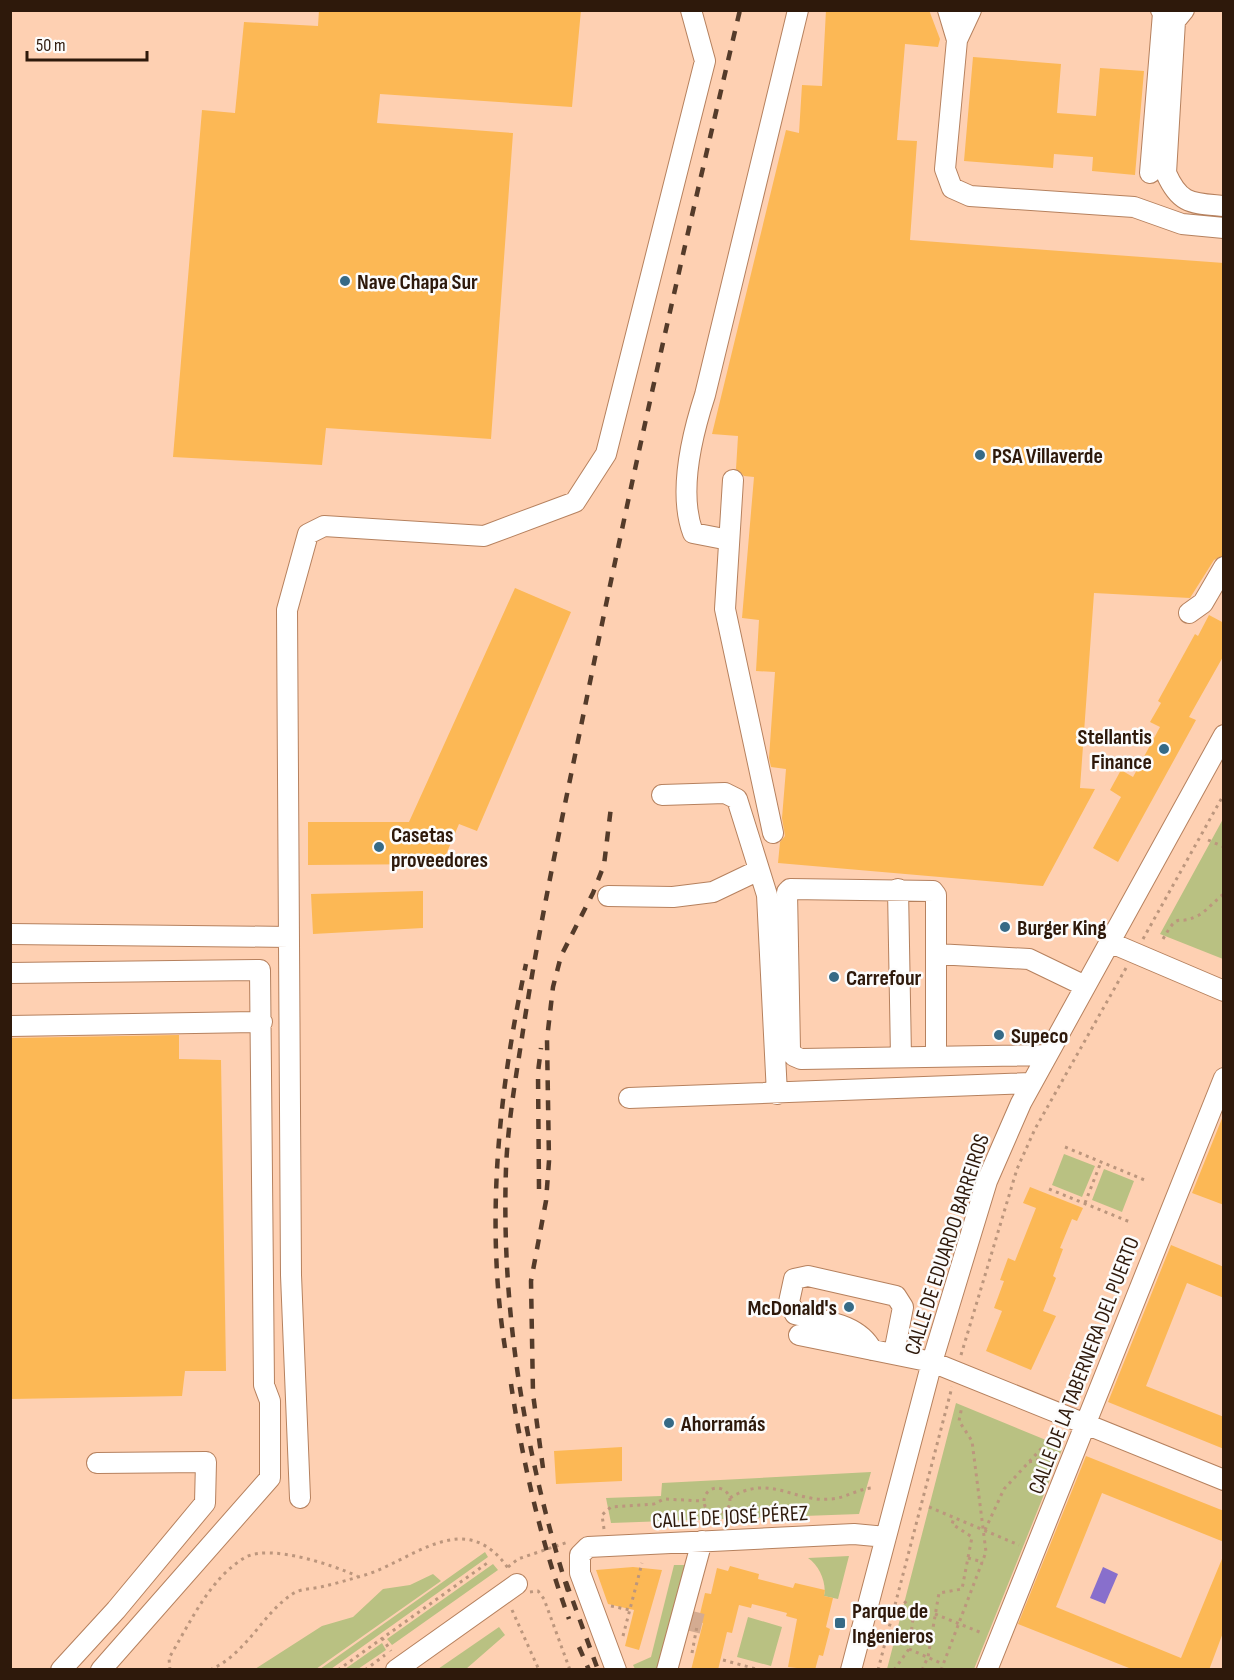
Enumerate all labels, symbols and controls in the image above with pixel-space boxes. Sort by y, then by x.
scale bar [27,24,147,62]
text: 50 m [36,35,66,56]
place label: Nave Chapa Sur [357,269,478,296]
marker: Nave Chapa Sur [338,274,352,288]
place label: PSA Villaverde [992,443,1103,470]
marker: PSA Villaverde [973,448,987,462]
place label: Stellantis Finance [1078,724,1152,776]
marker: Stellantis Finance [1157,742,1171,756]
place label: Casetas proveedores [391,822,488,874]
marker: Casetas proveedores [372,840,386,854]
place label: Burger King [1017,915,1107,942]
marker: Burger King [998,920,1012,934]
place label: Carrefour [846,965,922,992]
marker: Carrefour [827,970,841,984]
place label: Supeco [1011,1023,1068,1050]
marker: Supeco [992,1028,1006,1042]
street label: CALLE DE EDUARDO BARREIROS [899,1131,996,1358]
street label: CALLE DE LA TABERNERA DEL PUERTO [1023,1233,1146,1498]
place label: McDonald's [748,1295,837,1322]
marker: McDonald's [842,1300,856,1314]
place label: Ahorramás [680,1411,765,1438]
marker: Ahorramás [662,1416,676,1430]
street label: CALLE DE JOSÉ PÉREZ [651,1500,809,1535]
place label: Parque de Ingenieros [852,1598,933,1650]
marker: Parque de Ingenieros [833,1616,847,1630]

